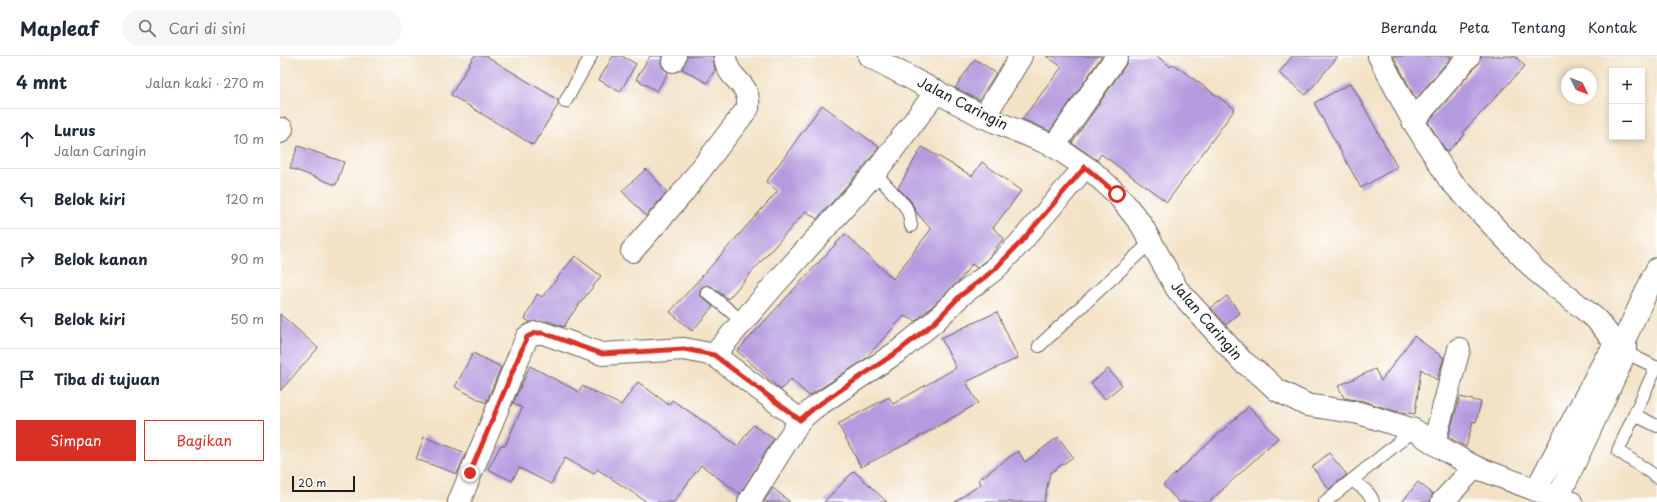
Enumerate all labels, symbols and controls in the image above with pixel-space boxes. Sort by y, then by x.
search box [122,10,402,46]
text: Mapleaf [20,14,98,42]
text: Cari di sini [168,16,246,39]
icon: search [136,17,158,39]
text: Beranda [1380,17,1437,38]
text: Peta [1459,17,1489,38]
text: Tentang [1511,17,1566,38]
text: Kontak [1588,17,1637,38]
north arrow [1561,68,1597,104]
map controls [1609,68,1645,140]
button: + [1609,68,1645,104]
text: 4 mnt [16,69,67,95]
street label: Jalan Caringin [914,71,1012,135]
text: Jalan kaki · 270 m [145,73,264,92]
button: − [1609,104,1645,140]
text: Lurus [54,118,95,141]
icon: ahead [16,128,38,150]
text: 10 m [234,129,264,148]
text: Jalan Caringin [54,141,146,160]
route start [1108,185,1126,203]
text: Belok kiri [54,187,125,210]
icon: left [16,188,38,210]
text: 120 m [225,189,264,208]
text: Belok kanan [54,247,148,270]
icon: right [16,248,38,270]
text: 90 m [231,249,264,268]
street label: Jalan Caringin [1166,276,1248,364]
text: Belok kiri [54,307,125,330]
icon: left [16,308,38,330]
text: 50 m [230,309,264,328]
text: Tiba di tujuan [54,367,160,390]
icon: arrive [16,368,38,390]
button: Simpan [16,420,136,461]
button: Bagikan [144,420,264,461]
route end [461,464,479,482]
scale bar [292,474,355,493]
text: 20 m [298,474,326,491]

